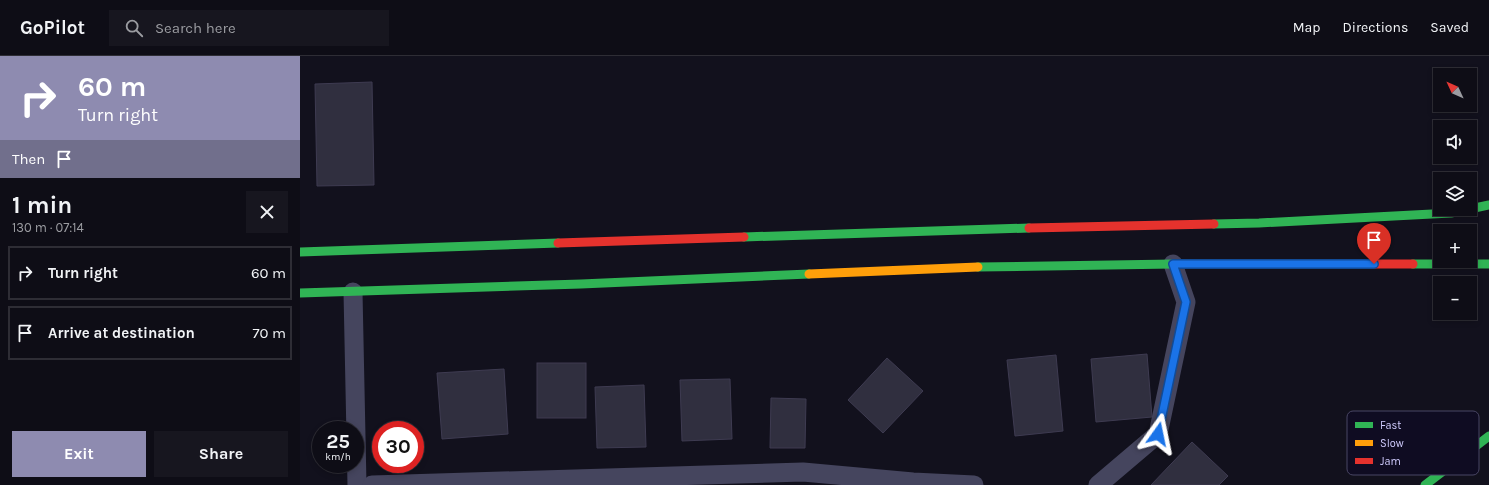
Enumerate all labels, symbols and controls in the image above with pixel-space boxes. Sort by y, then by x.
search box [109,10,389,46]
text: GoPilot [20,17,85,39]
icon: search [123,17,145,39]
text: Search here [155,19,236,37]
text: Map [1293,19,1321,36]
text: Directions [1343,19,1408,36]
text: Saved [1430,19,1469,36]
north arrow [1433,68,1477,112]
map controls [1433,68,1477,320]
text: 60 m [78,70,146,103]
icon: right [12,72,64,124]
text: Turn right [78,104,158,126]
button: sound [1433,120,1477,164]
icon: arrive [53,148,75,170]
text: Then [12,150,45,168]
button: layers [1433,172,1477,216]
text: 1 min [12,191,72,219]
button: close [246,191,288,233]
text: 130 m · 07:14 [12,220,84,235]
pin [1357,223,1391,264]
button: + [1433,224,1477,268]
icon: arrive [1363,229,1385,251]
icon: right [14,262,36,284]
text: Turn right [48,264,118,282]
text: 60 m [251,264,286,282]
button: − [1433,276,1477,320]
icon: arrive [14,322,36,344]
text: Arrive at destination [48,324,195,342]
text: 70 m [252,324,286,342]
legend [1347,411,1479,475]
position arrow [1137,413,1179,455]
text: Fast [1380,419,1401,432]
speed limit sign: 30 [372,421,424,473]
text: 25 [326,430,350,453]
button: Exit [12,431,146,477]
button: Share [154,431,288,477]
text: Slow [1380,437,1404,450]
text: km/h [325,451,351,463]
text: Jam [1380,455,1401,468]

